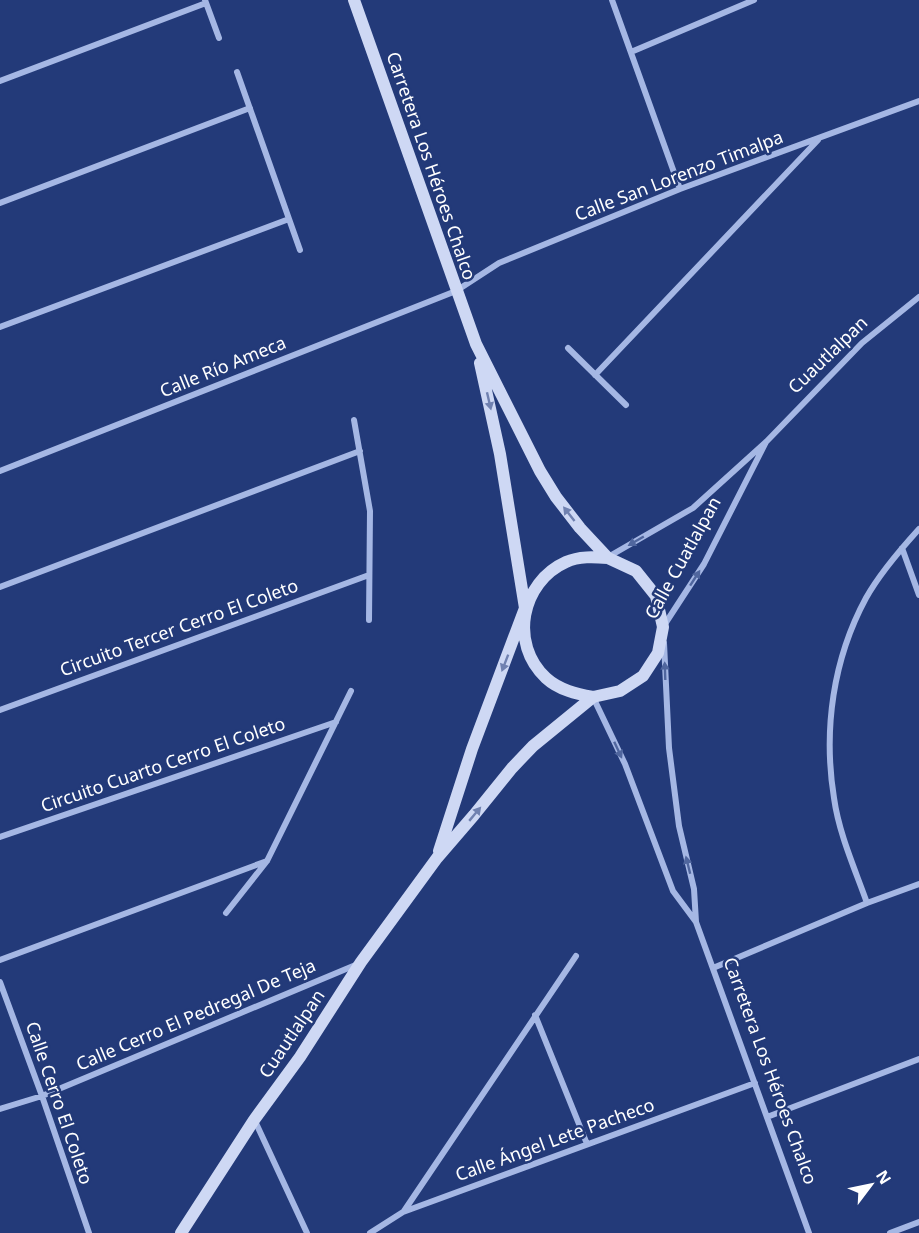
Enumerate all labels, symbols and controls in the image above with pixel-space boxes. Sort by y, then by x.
street label: Carretera Los Héroes Chalco [382,48,482,283]
street label: Calle San Lorenzo Timalpa [571,124,786,226]
street label: Cuautlalpan [782,310,872,398]
street label: Calle Río Ameca [156,330,289,402]
one-way arrow [484,391,494,410]
street label: Calle Cuatlalpan [639,492,726,623]
one-way arrow [563,506,576,522]
one-way arrow [627,536,644,546]
one-way arrow [690,569,701,586]
street label: Circuito Tercer Cerro El Coleto [56,573,301,681]
one-way arrow [499,654,509,672]
one-way arrow [660,662,670,681]
street label: Circuito Cuarto Cerro El Coleto [37,711,288,817]
one-way arrow [613,741,623,759]
one-way arrow [468,807,481,822]
one-way arrow [683,855,692,874]
street label: Calle Cerro El Pedregal De Teja [72,953,319,1076]
street label: Carretera Los Héroes Chalco [719,954,823,1188]
street label: Cuautlalpan [253,984,330,1082]
street label: Calle Cerro El Coleto [21,1018,99,1187]
street label: Calle Ángel Lete Pacheco [452,1092,657,1186]
north arrow [841,1155,901,1215]
text: N [871,1166,896,1188]

